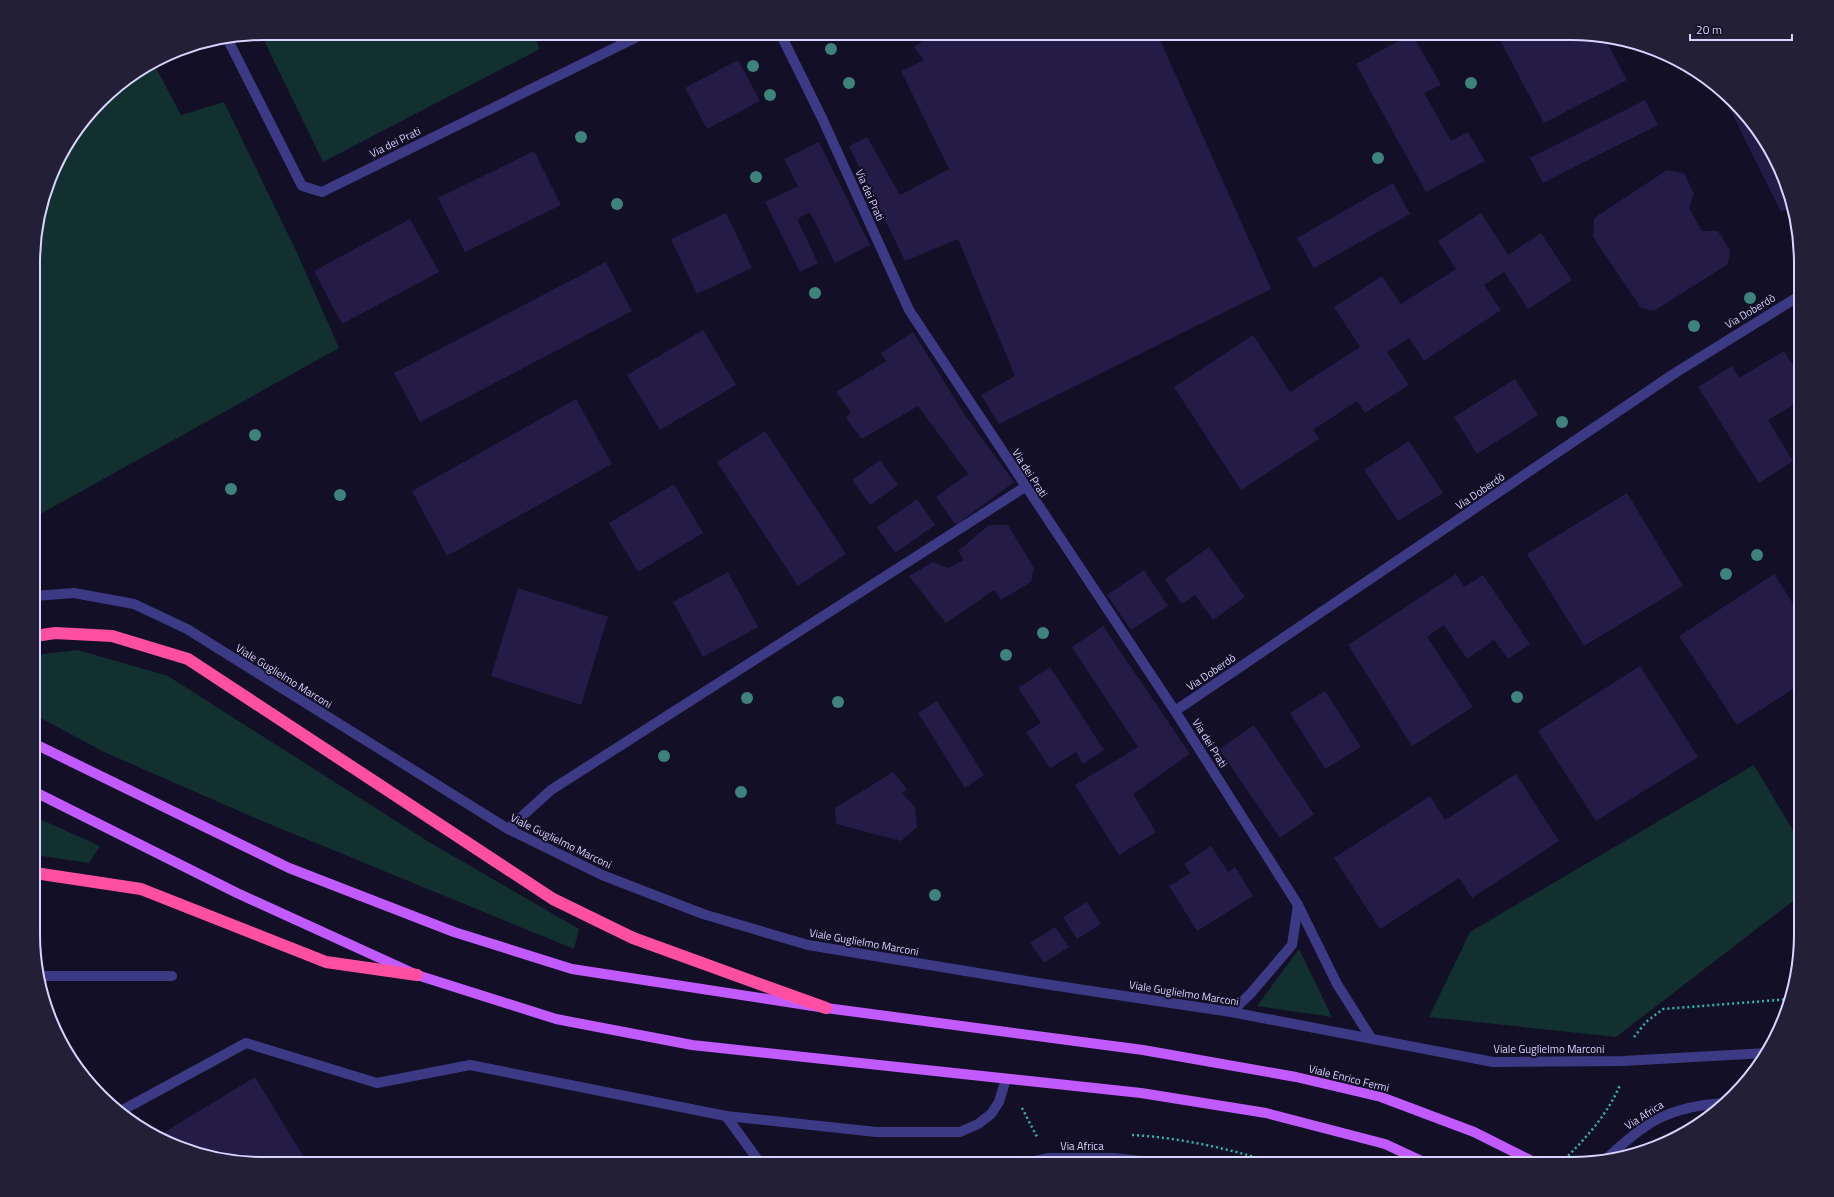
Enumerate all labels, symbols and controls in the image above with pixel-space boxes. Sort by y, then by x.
scale bar [1690,16,1792,42]
text: 20 m [1696,20,1722,39]
street label: Via dei Prati [367,123,423,161]
street label: Via dei Prati [851,167,889,223]
street label: Via Doberdò [1722,290,1778,332]
street label: Via dei Prati [1008,446,1052,500]
street label: Via Doberdò [1452,469,1508,513]
street label: Viale Guglielmo Marconi [233,640,335,712]
street label: Via Doberdò [1183,650,1239,694]
street label: Via dei Prati [1189,715,1231,771]
street label: Viale Guglielmo Marconi [508,810,614,872]
street label: Viale Guglielmo Marconi [808,924,920,960]
street label: Viale Guglielmo Marconi [1128,976,1240,1010]
street label: Viale Guglielmo Marconi [1494,1041,1604,1057]
street label: Viale Enrico Fermi [1307,1060,1391,1096]
street label: Via Africa [1621,1096,1667,1133]
street label: Via Africa [1060,1138,1104,1154]

